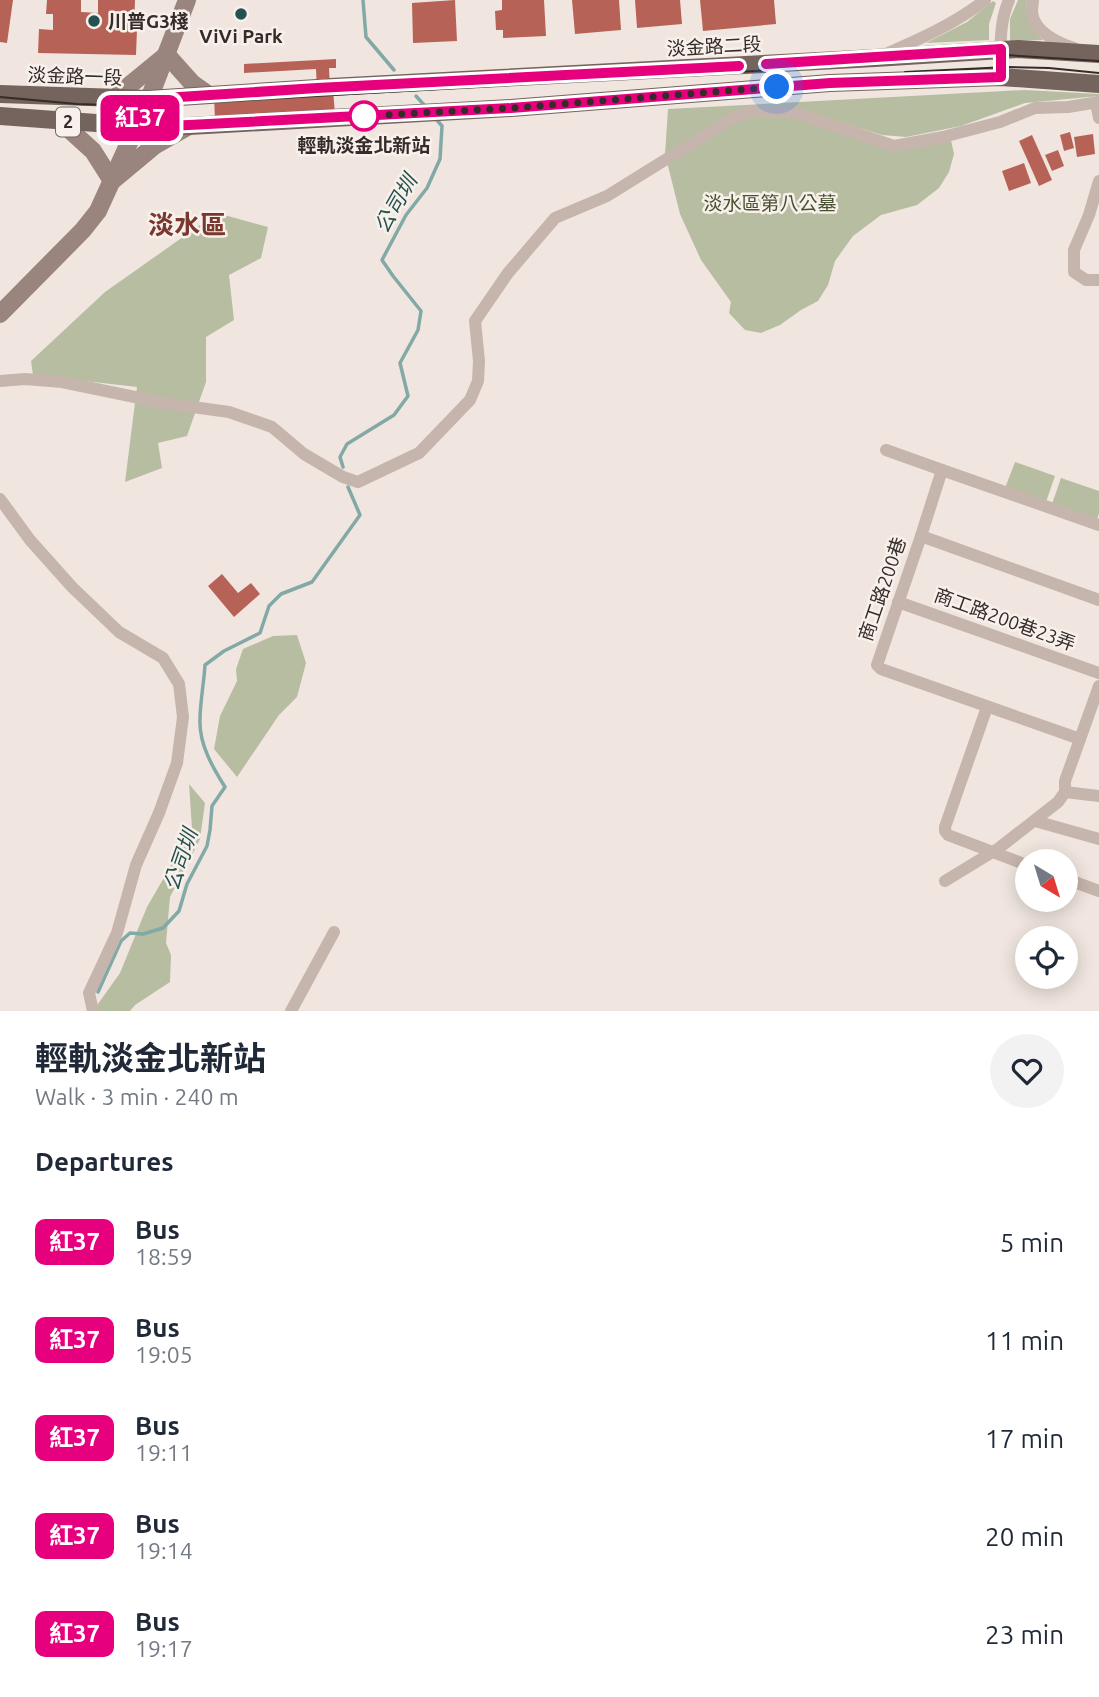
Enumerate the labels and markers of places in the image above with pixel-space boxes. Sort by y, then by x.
marker: ViVi Park [233,6,249,22]
place label: 川普G3棧 [108,10,189,32]
marker: 川普G3棧 [86,13,102,29]
place label: ViVi Park [199,25,283,47]
marker: 輕軌淡金北新站 [349,101,379,131]
place label: 輕軌淡金北新站 [297,134,431,156]

